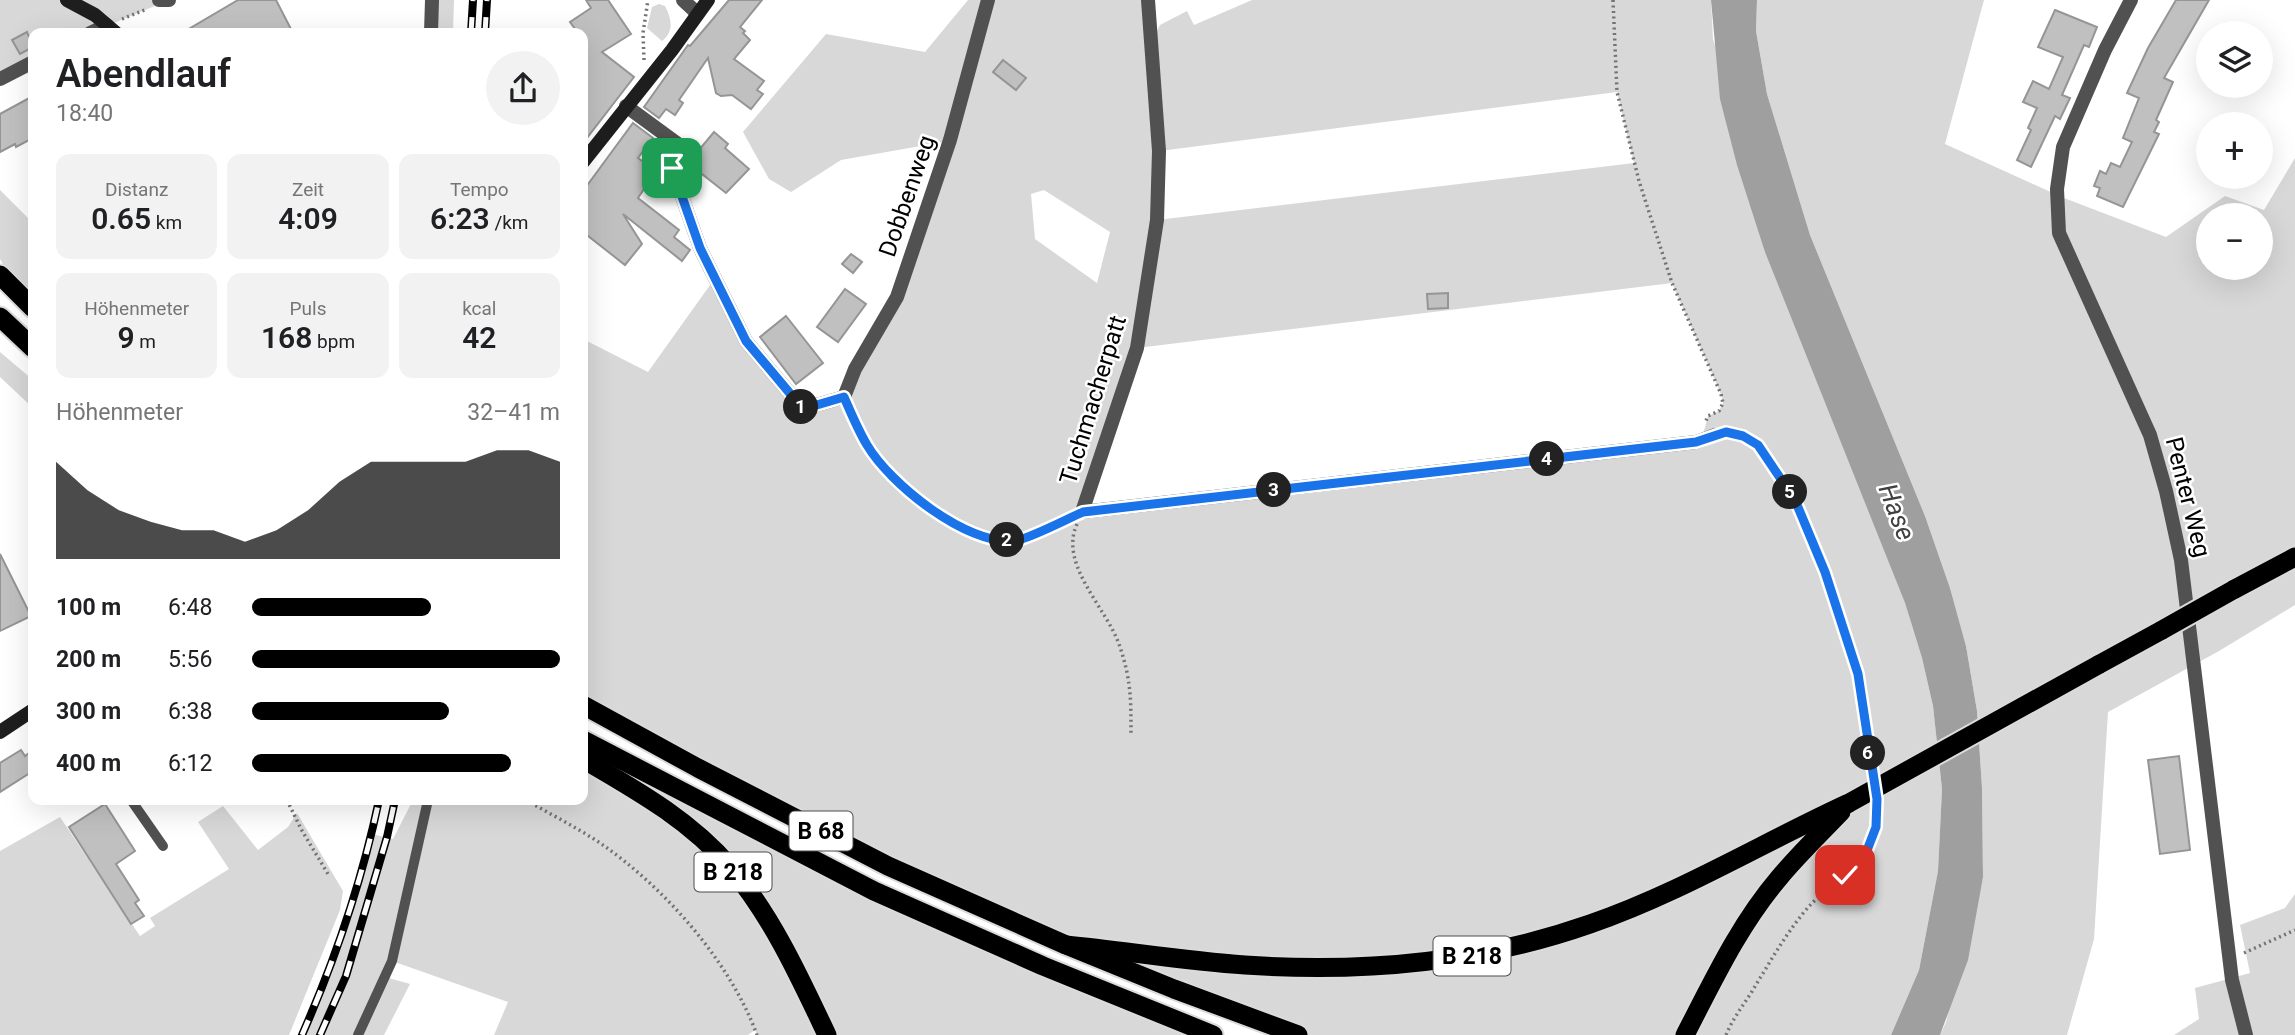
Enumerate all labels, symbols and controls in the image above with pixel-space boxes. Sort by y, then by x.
map controls [2196,21,2273,280]
button: layers [2196,21,2273,98]
button: share [486,51,560,125]
text: Abendlauf [56,52,231,96]
text: 18:40 [56,100,113,127]
button: + [2196,112,2273,189]
street label: Dobbenweg [873,132,941,260]
pin [642,138,702,198]
icon: arrive [653,149,691,187]
text: Distanz [105,178,168,201]
text: Zeit [292,178,324,201]
text: Tempo [450,178,509,201]
text: 0.65 [91,201,151,236]
text: 4:09 [278,201,338,236]
text: 6:23 [430,201,490,236]
button: − [2196,203,2273,280]
text: km [151,211,182,234]
text: /km [490,211,529,234]
text: Höhenmeter [84,297,189,320]
text: Puls [290,297,326,320]
text: kcal [462,297,497,320]
street label: Tuchmacherpatt [1054,312,1132,488]
text: 9 [117,320,135,355]
text: 168 [261,320,312,355]
text: 42 [462,320,496,355]
text: m [135,330,156,353]
text: bpm [312,330,355,353]
pin: 1 [784,390,818,424]
text: 1 [795,395,806,418]
text: Höhenmeter [56,399,183,426]
text: 32–41 m [467,399,560,426]
street label: Penter Weg [2160,434,2216,560]
pin: 4 [1530,442,1564,476]
text: 4 [1541,447,1552,470]
pin: 3 [1256,472,1292,508]
pin: 5 [1772,475,1808,510]
text: 3 [1268,478,1279,501]
text: 5 [1784,480,1795,503]
water label: Hase [1873,480,1921,544]
pin: 2 [990,522,1024,558]
text: 2 [1001,528,1012,551]
text: 100 m [56,594,121,621]
text: 6:48 [168,594,212,621]
text: 200 m [56,646,121,673]
text: 5:56 [168,646,212,673]
text: 300 m [56,698,121,725]
text: 6:38 [168,698,212,725]
pin: 6 [1850,736,1885,770]
text: 6 [1862,741,1873,764]
text: 400 m [56,750,121,777]
text: 6:12 [168,750,212,777]
road number: B 68 [790,811,852,850]
pin [1815,845,1875,905]
road number: B 218 [694,852,772,892]
icon: check [1826,856,1864,894]
road number: B 218 [1434,937,1510,976]

